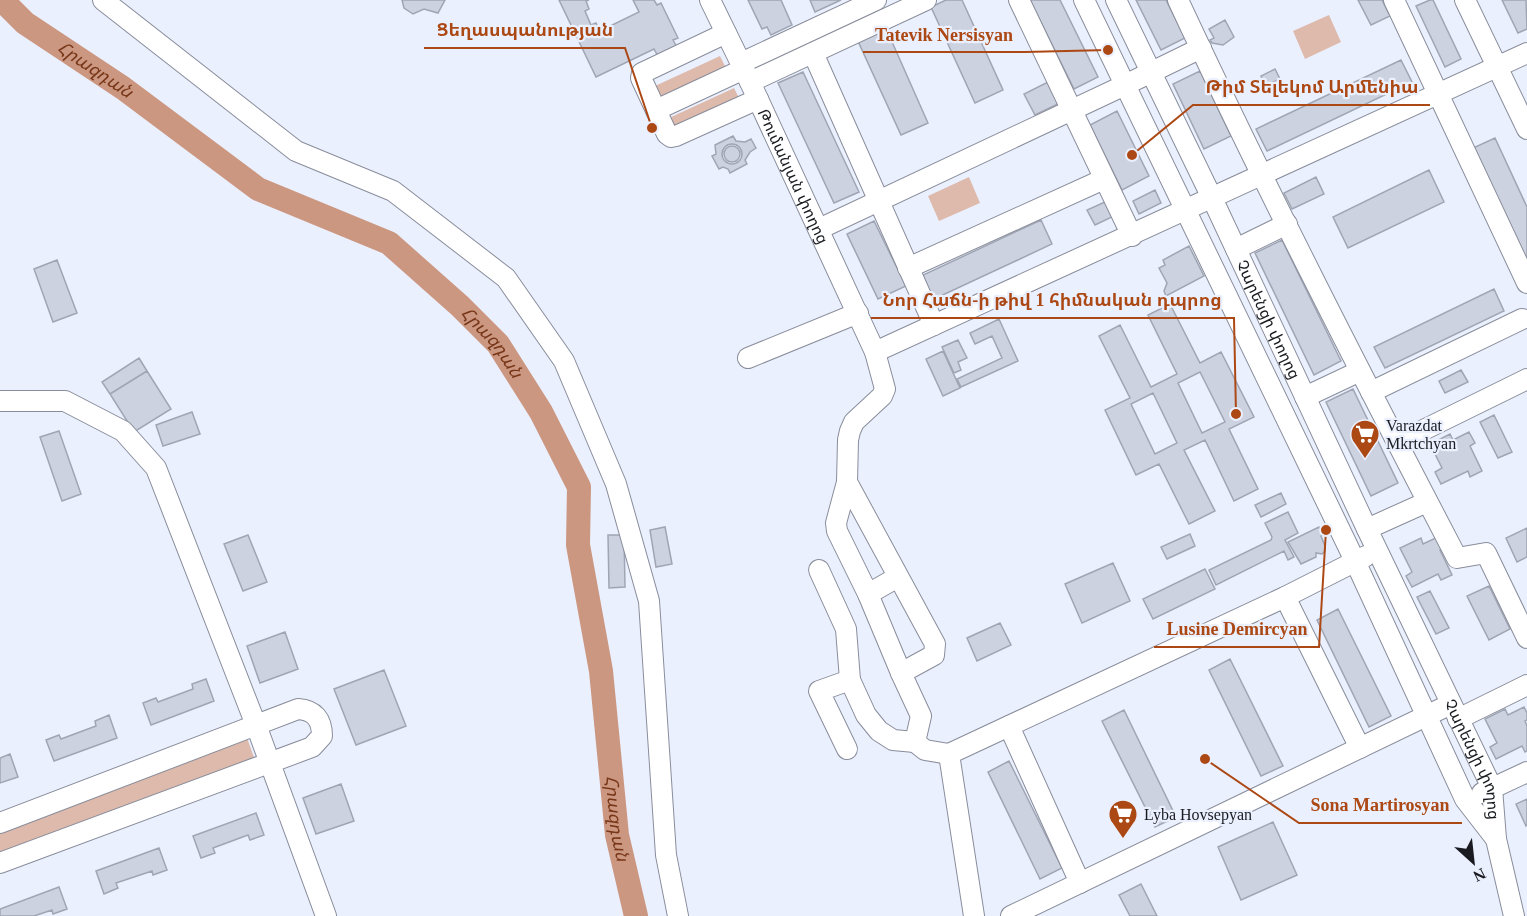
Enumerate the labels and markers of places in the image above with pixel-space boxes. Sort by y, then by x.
callout: Ցեղասպանության [424,12,625,48]
callout: Tatevik Nersisyan [863,16,1025,52]
callout: Թիմ Տելեկոմ Արմենիա [1193,69,1430,105]
callout: Նոր Հաճն-ի թիվ 1 հիմնական դպրոց [871,282,1234,318]
place label: Varazdat Mkrtchyan [1386,417,1456,453]
supermarket icon: Varazdat Mkrtchyan [1349,418,1381,460]
callout: Lusine Demircyan [1154,611,1319,647]
callout: Sona Martirosyan [1299,787,1462,823]
supermarket icon: Lyba Hovsepyan [1107,798,1139,840]
place label: Lyba Hovsepyan [1144,806,1252,824]

